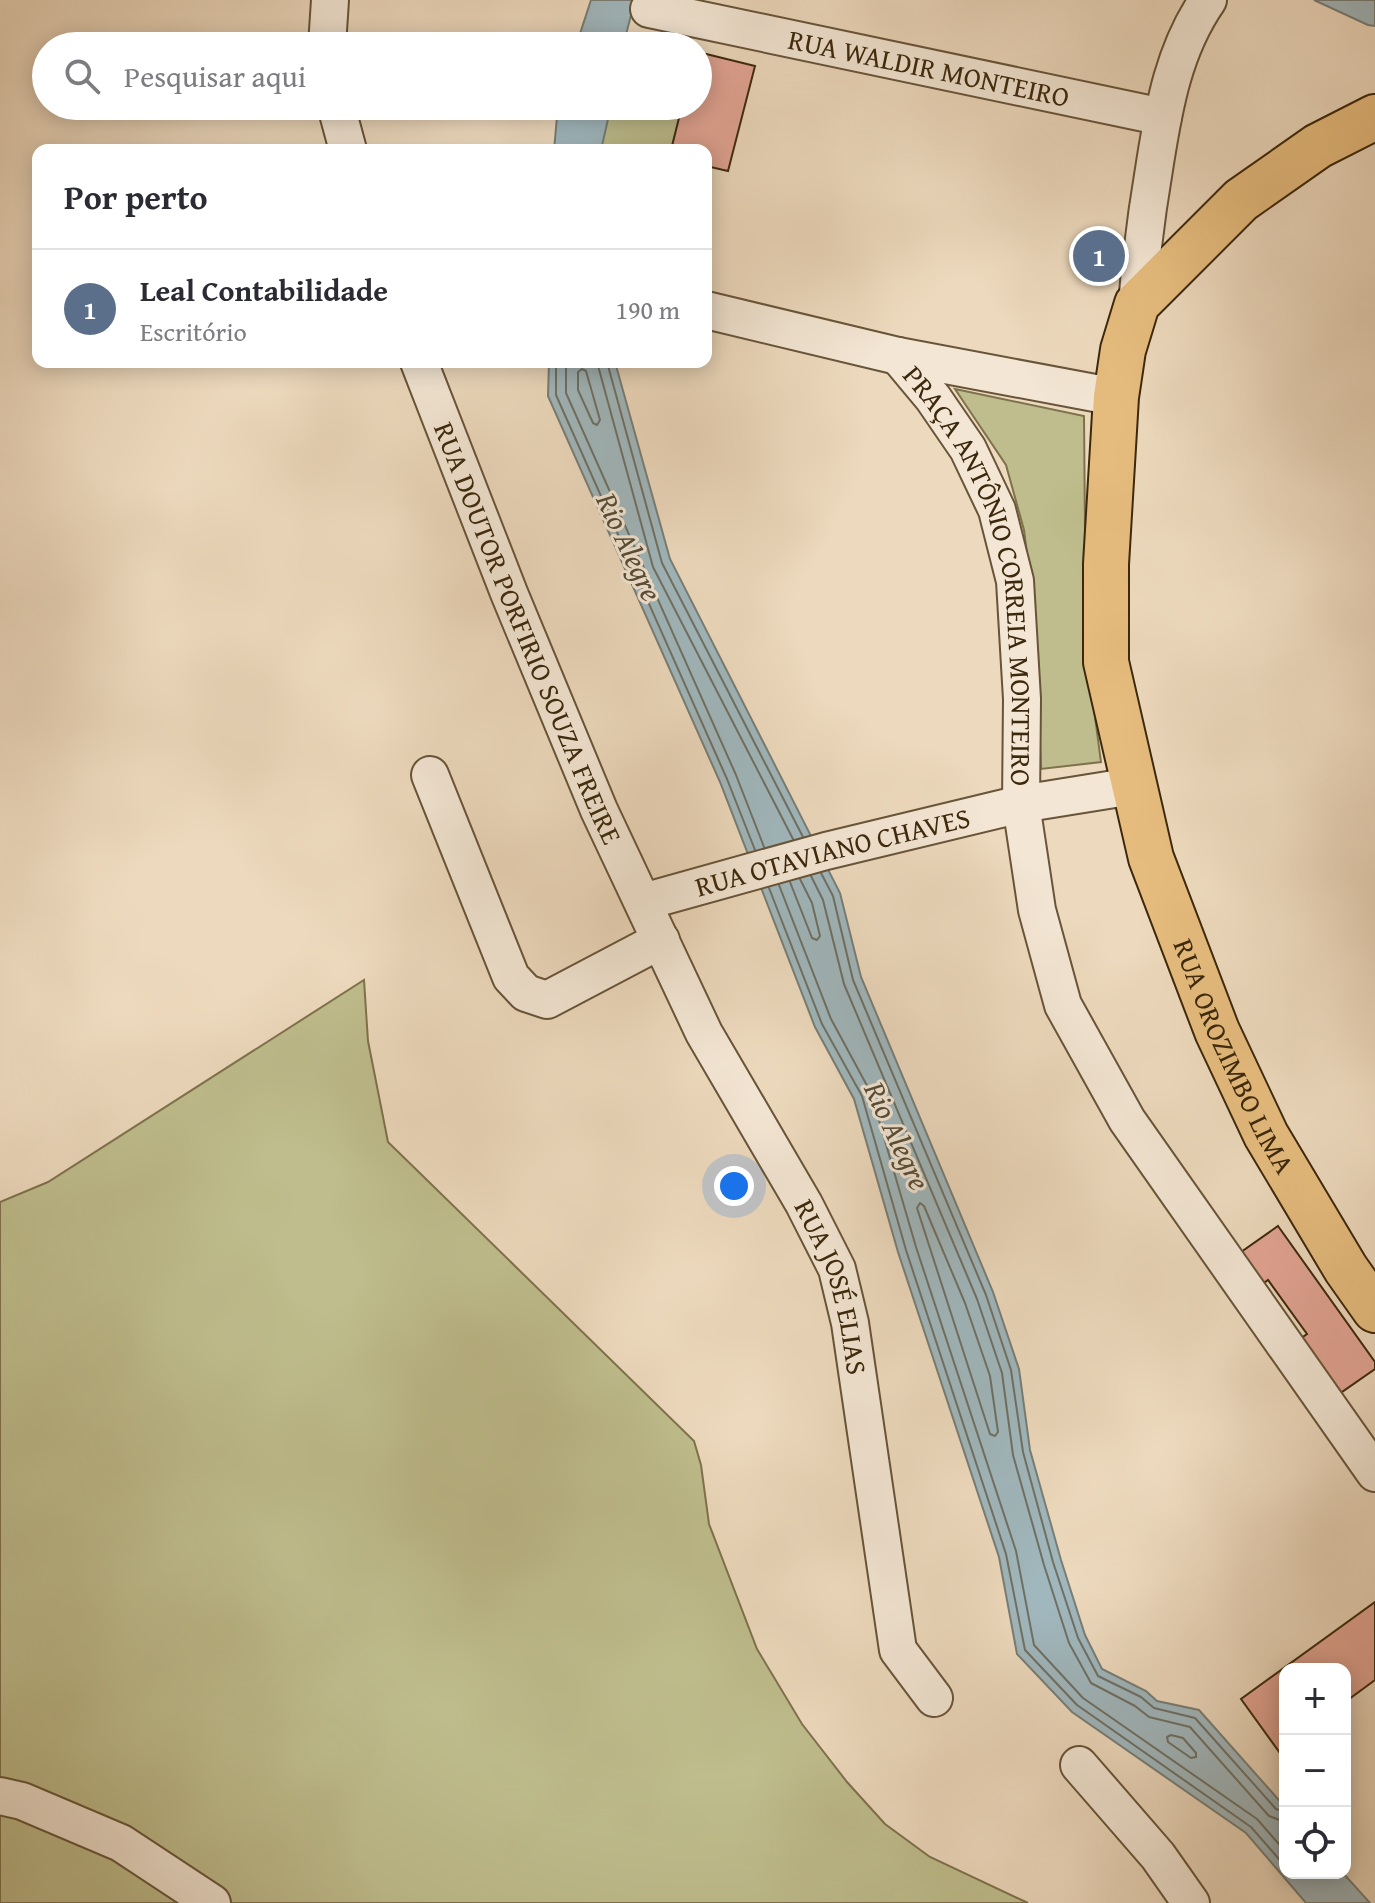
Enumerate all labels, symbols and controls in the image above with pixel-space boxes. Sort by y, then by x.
street label: RUA WALDIR MONTEIRO [785,18,1073,117]
search box [32,32,712,120]
icon: search [60,54,104,98]
text: Pesquisar aqui [124,54,306,98]
text: Por perto [64,172,208,221]
pin: 1 [1073,226,1125,286]
text: Leal Contabilidade [140,268,388,312]
text: 1 [83,290,97,329]
text: 190 m [615,290,680,329]
text: Escritório [140,312,247,351]
street label: PRAÇA ANTÔNIO CORREIA MONTEIRO [894,356,1043,786]
street label: RUA DOUTOR PORFIRIO SOUZA FREIRE [424,416,633,850]
water label: Rio Alegre [585,484,674,608]
street label: RUA OTAVIANO CHAVES [690,796,974,907]
street label: RUA OROZIMBO LIMA [1164,933,1306,1181]
water label: Rio Alegre [853,1073,942,1197]
your location [714,1166,754,1206]
street label: RUA JOSÉ ELIAS [785,1192,878,1377]
map controls [1279,1663,1351,1879]
button: + [1279,1663,1351,1735]
button: − [1279,1735,1351,1807]
button: locate [1279,1807,1351,1879]

